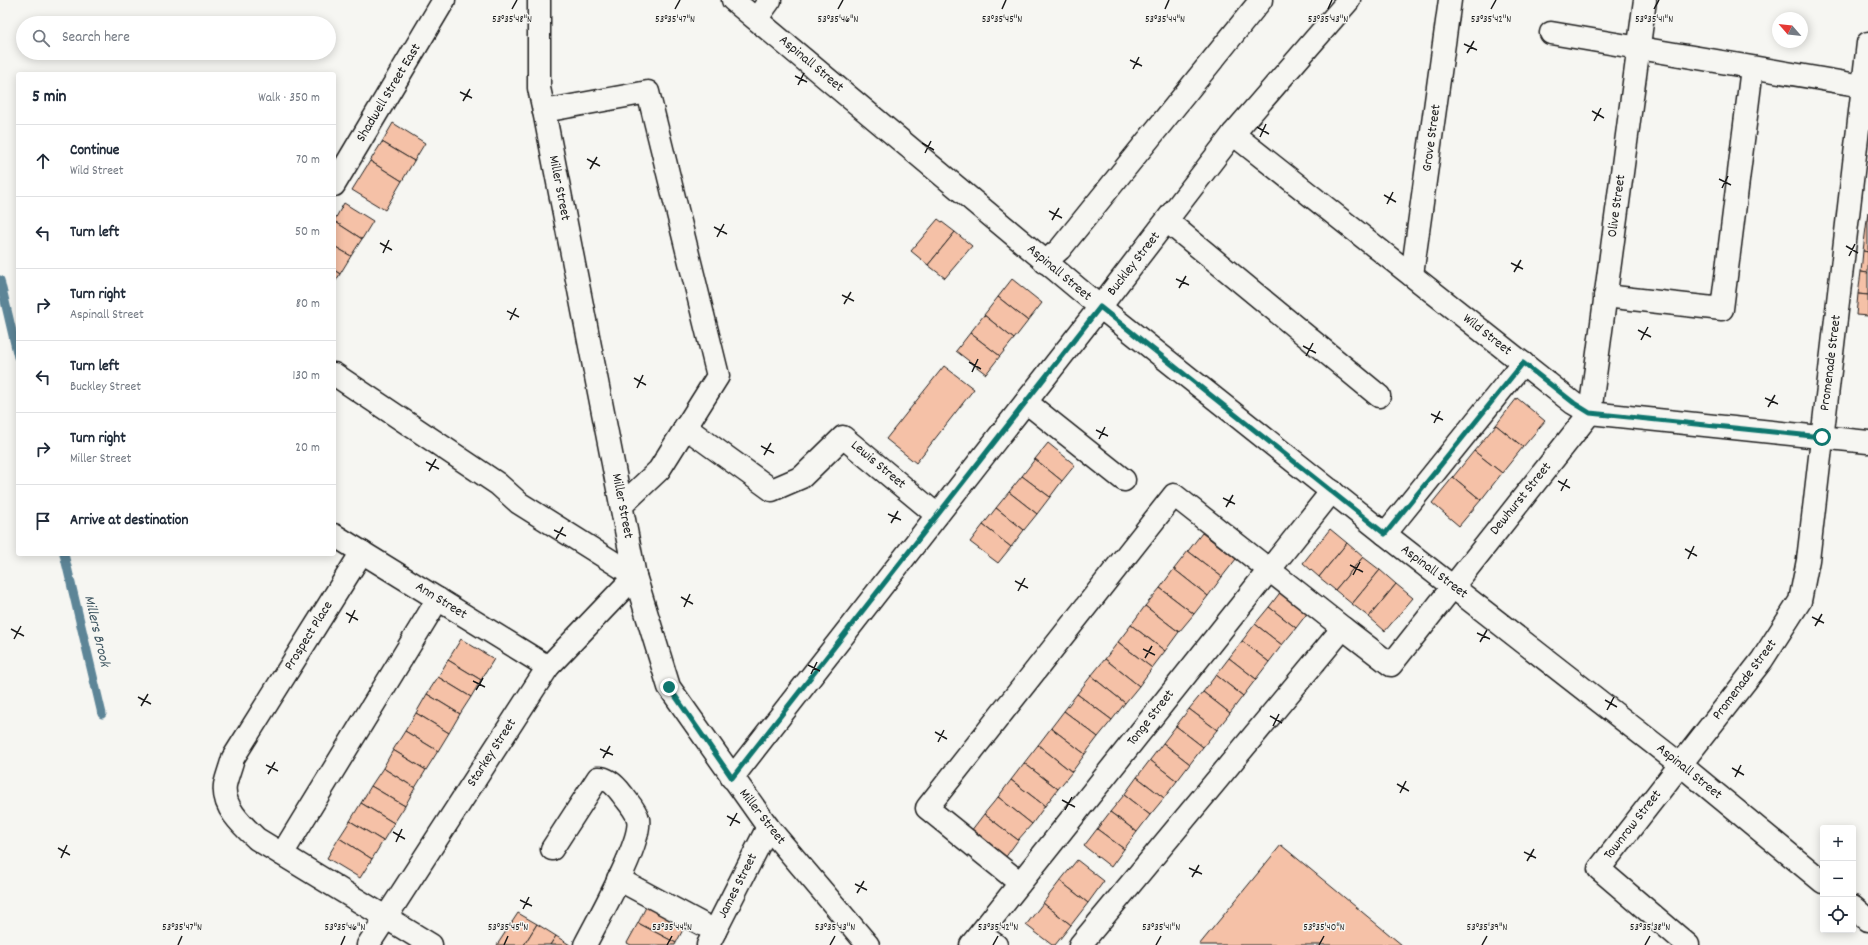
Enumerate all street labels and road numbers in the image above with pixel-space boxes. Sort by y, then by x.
street label: Aspinall Street [774,31,848,97]
street label: Shadwell Street East [352,40,426,146]
street label: Grove Street [1417,103,1447,173]
street label: Miller Street [543,154,575,222]
street label: Olive Street [1603,173,1631,239]
street label: Buckley Street [1103,228,1165,300]
street label: Aspinall Street [1022,240,1096,306]
street label: Wild Street [1458,309,1516,361]
street label: Promenade Street [1815,314,1847,412]
street label: Lewis Street [846,436,910,494]
street label: Dewhurst Street [1485,458,1557,540]
street label: Miller Street [606,472,638,540]
street label: Aspinall Street [1396,540,1472,604]
street label: Ann Street [411,577,471,625]
street label: Prospect Place [280,597,338,675]
street label: Promenade Street [1708,635,1782,725]
street label: Tonge Street [1123,686,1179,750]
street label: Starkey Street [462,715,522,791]
street label: Aspinall Street [1652,739,1726,805]
street label: Miller Street [734,785,790,849]
street label: Townrow Street [1599,786,1667,864]
street label: James Street [713,850,763,922]

